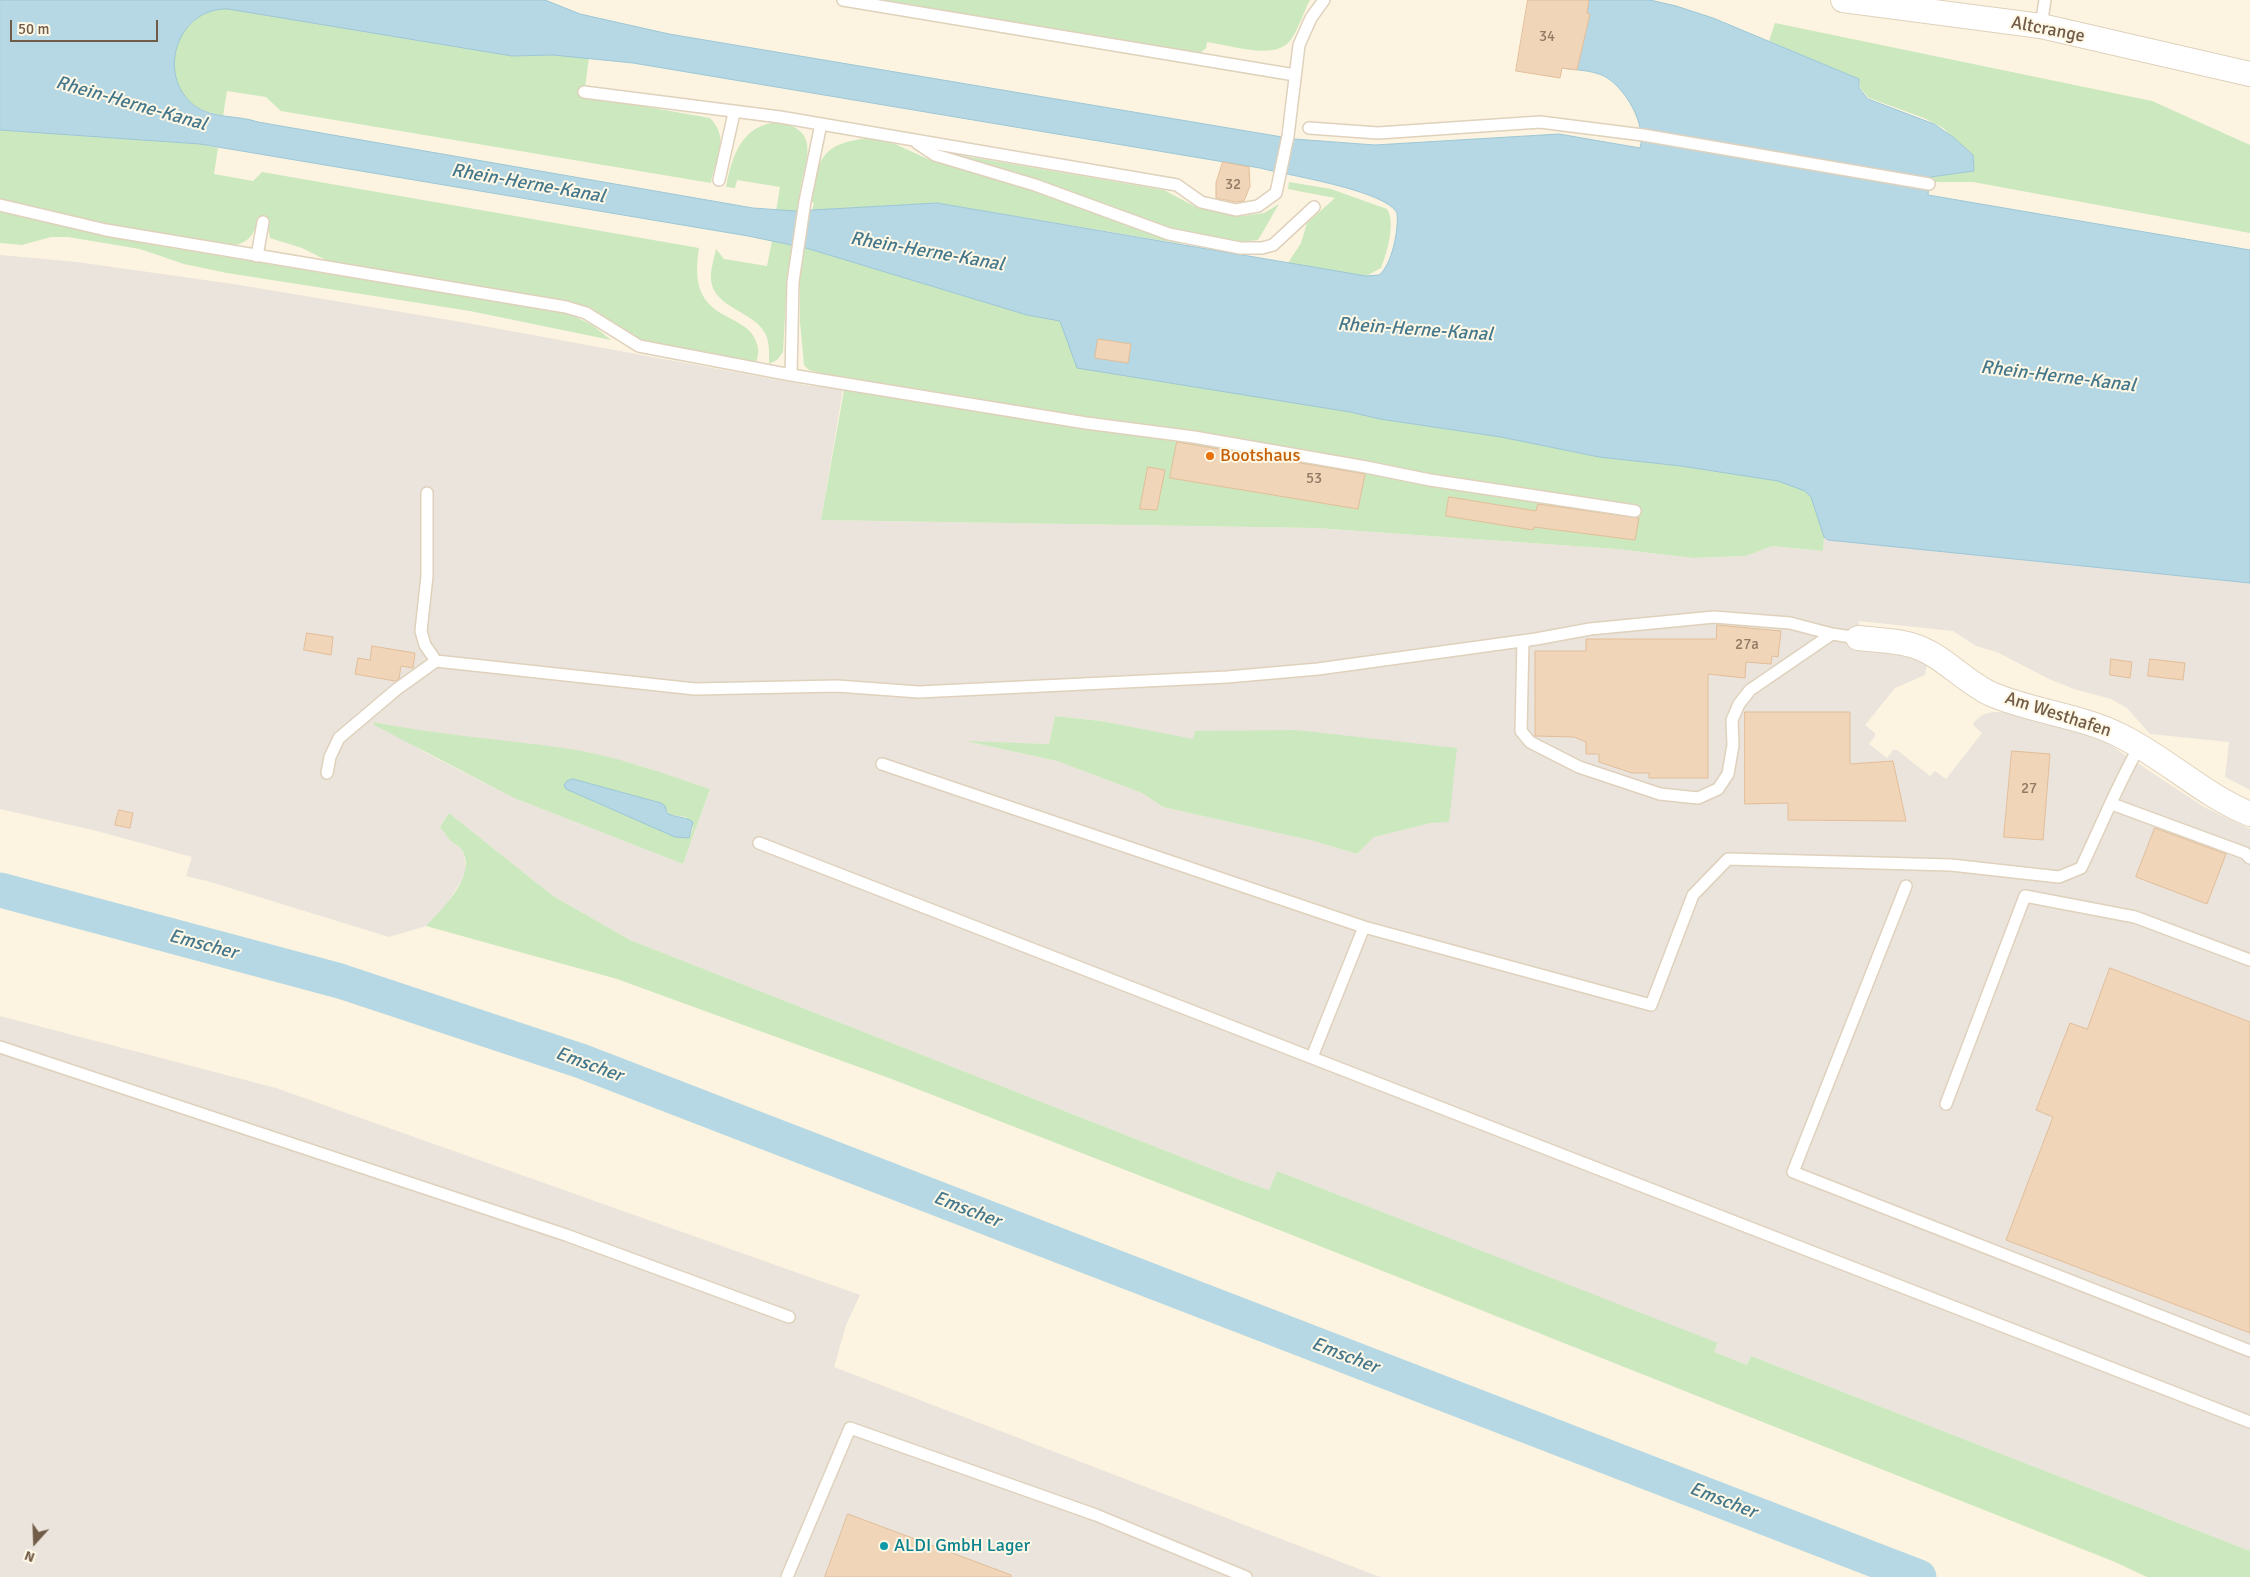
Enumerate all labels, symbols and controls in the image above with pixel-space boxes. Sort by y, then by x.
scale bar [12,10,160,42]
street label: Altcrange [2009,12,2087,48]
text: 50 m [18,20,49,38]
house number: 34 [1539,28,1555,46]
water label: Rhein-Herne-Kanal [53,72,209,136]
water label: Rhein-Herne-Kanal [449,159,607,209]
house number: 32 [1225,176,1241,194]
water label: Rhein-Herne-Kanal [848,227,1006,277]
water label: Rhein-Herne-Kanal [1336,313,1494,347]
water label: Rhein-Herne-Kanal [1979,356,2137,398]
place label: Bootshaus [1220,445,1300,467]
marker: Bootshaus [1204,450,1216,462]
house number: 53 [1306,470,1322,488]
house number: 27a [1735,636,1759,654]
street label: Am Westhafen [2002,688,2114,742]
house number: 27 [2021,780,2037,798]
water label: Emscher [166,925,240,965]
water label: Emscher [552,1042,626,1088]
water label: Emscher [930,1187,1004,1233]
water label: Emscher [1308,1333,1382,1379]
water label: Emscher [1686,1478,1760,1524]
north arrow [10,1517,60,1567]
place label: ALDI GmbH Lager [894,1535,1030,1557]
marker: ALDI GmbH Lager [878,1540,890,1552]
text: N [22,1547,37,1566]

